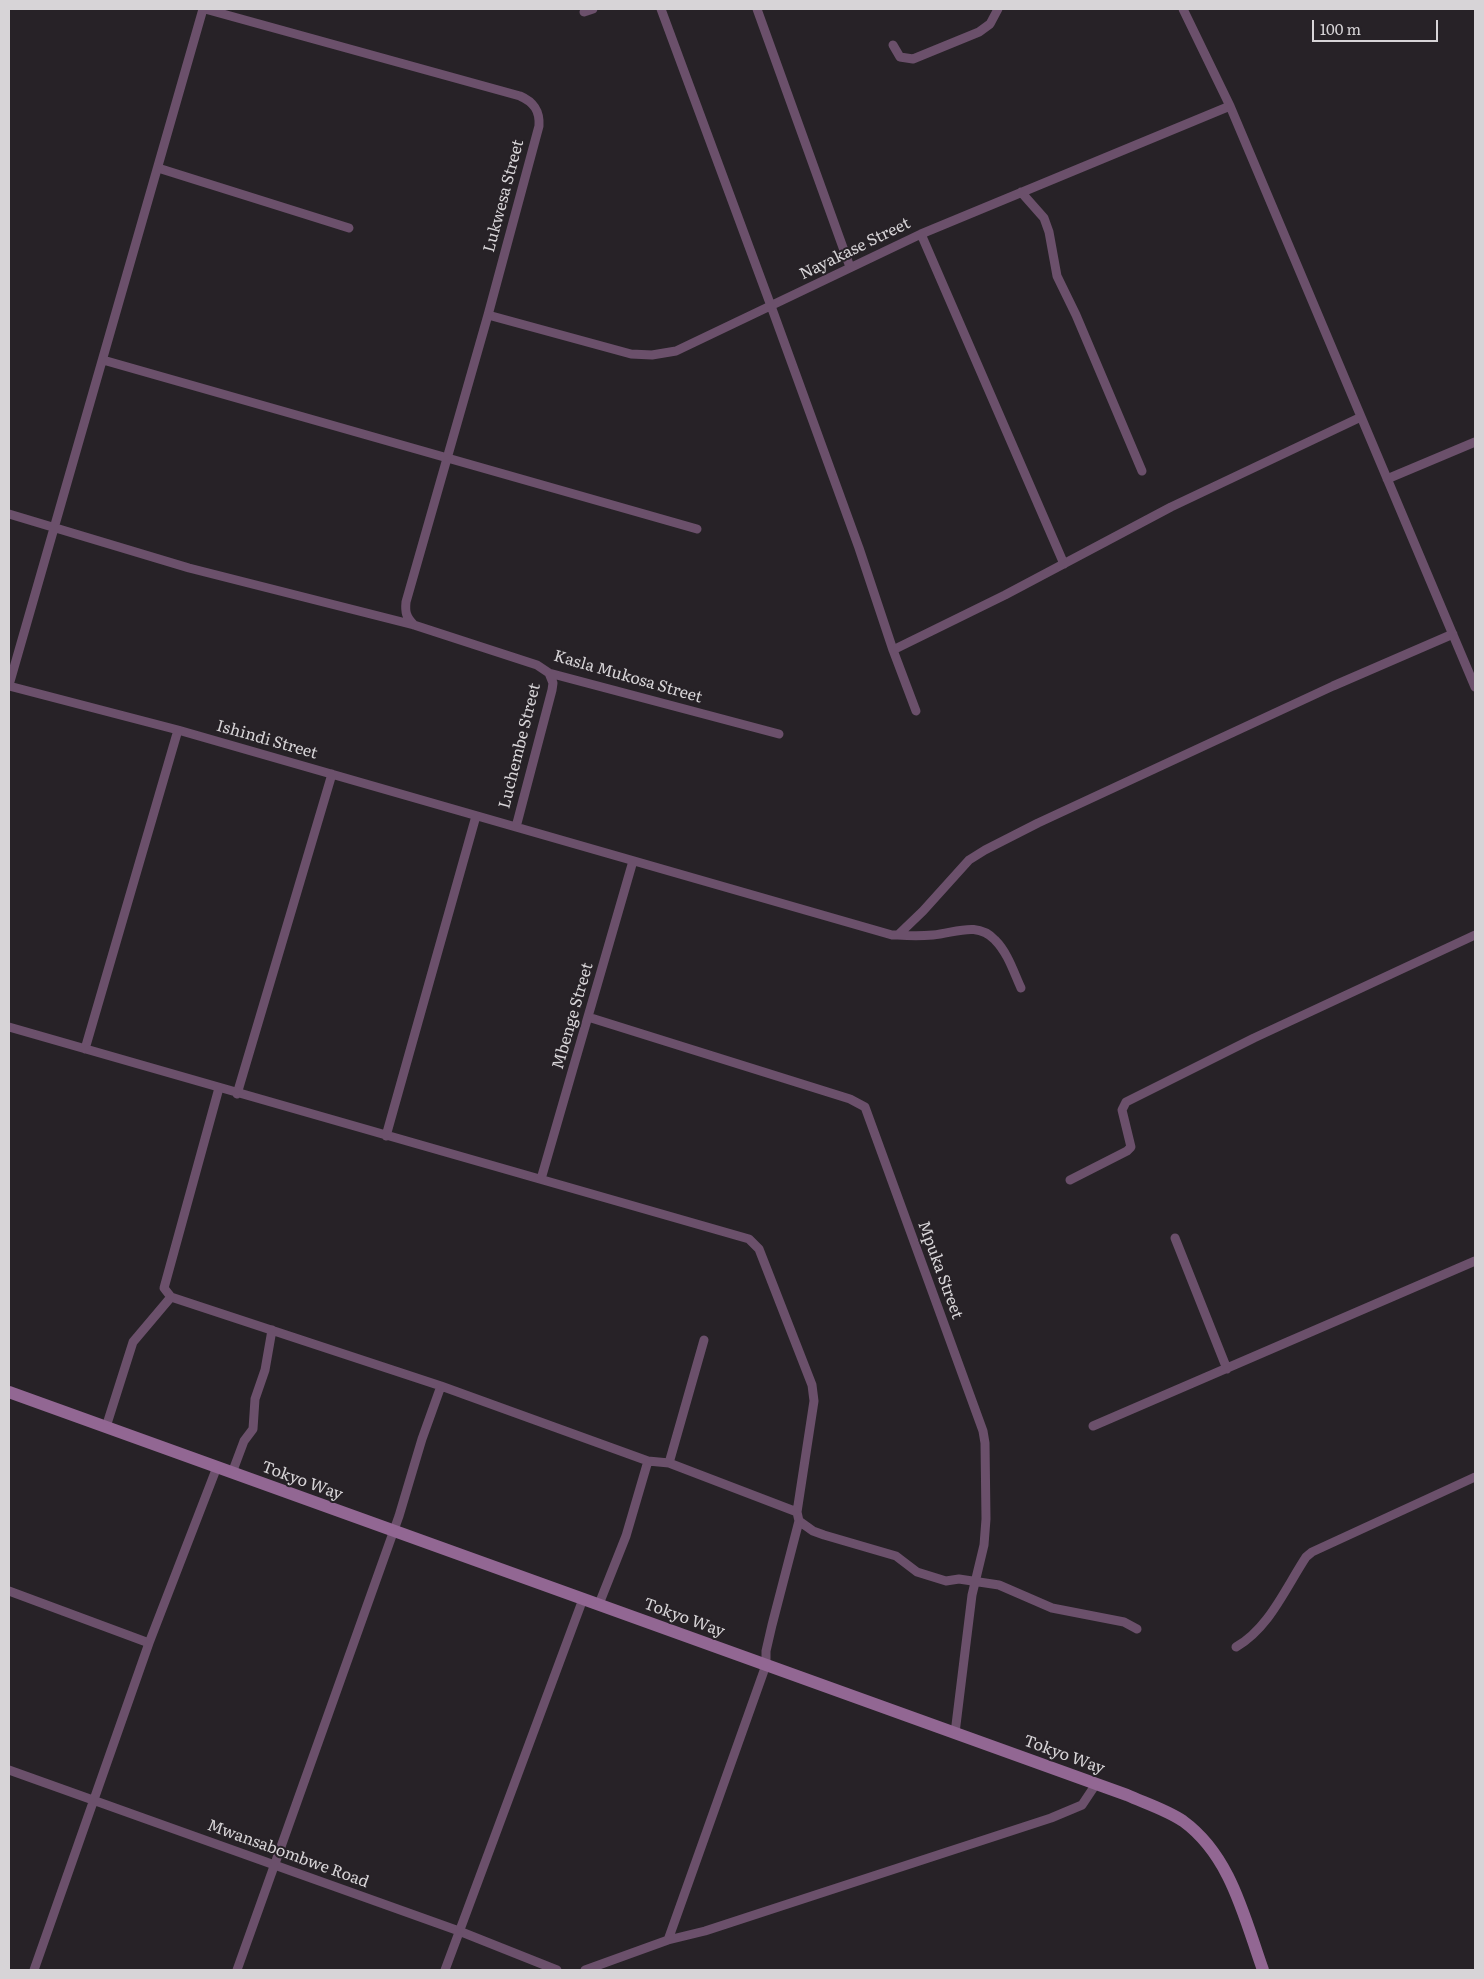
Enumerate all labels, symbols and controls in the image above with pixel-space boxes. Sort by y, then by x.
scale bar [1314,10,1440,42]
text: 100 m [1320,17,1361,40]
street label: Lukwesa Street [480,138,528,254]
street label: Nayakase Street [797,214,913,284]
street label: Kasla Mukosa Street [552,647,704,707]
street label: Luchembe Street [495,681,545,811]
street label: Ishindi Street [214,716,320,764]
street label: Mbenge Street [549,960,597,1072]
street label: Mpuka Street [913,1218,967,1322]
street label: Tokyo Way [259,1457,345,1505]
street label: Tokyo Way [641,1594,727,1642]
street label: Tokyo Way [1021,1731,1107,1779]
street label: Mwansabombwe Road [205,1816,371,1892]

